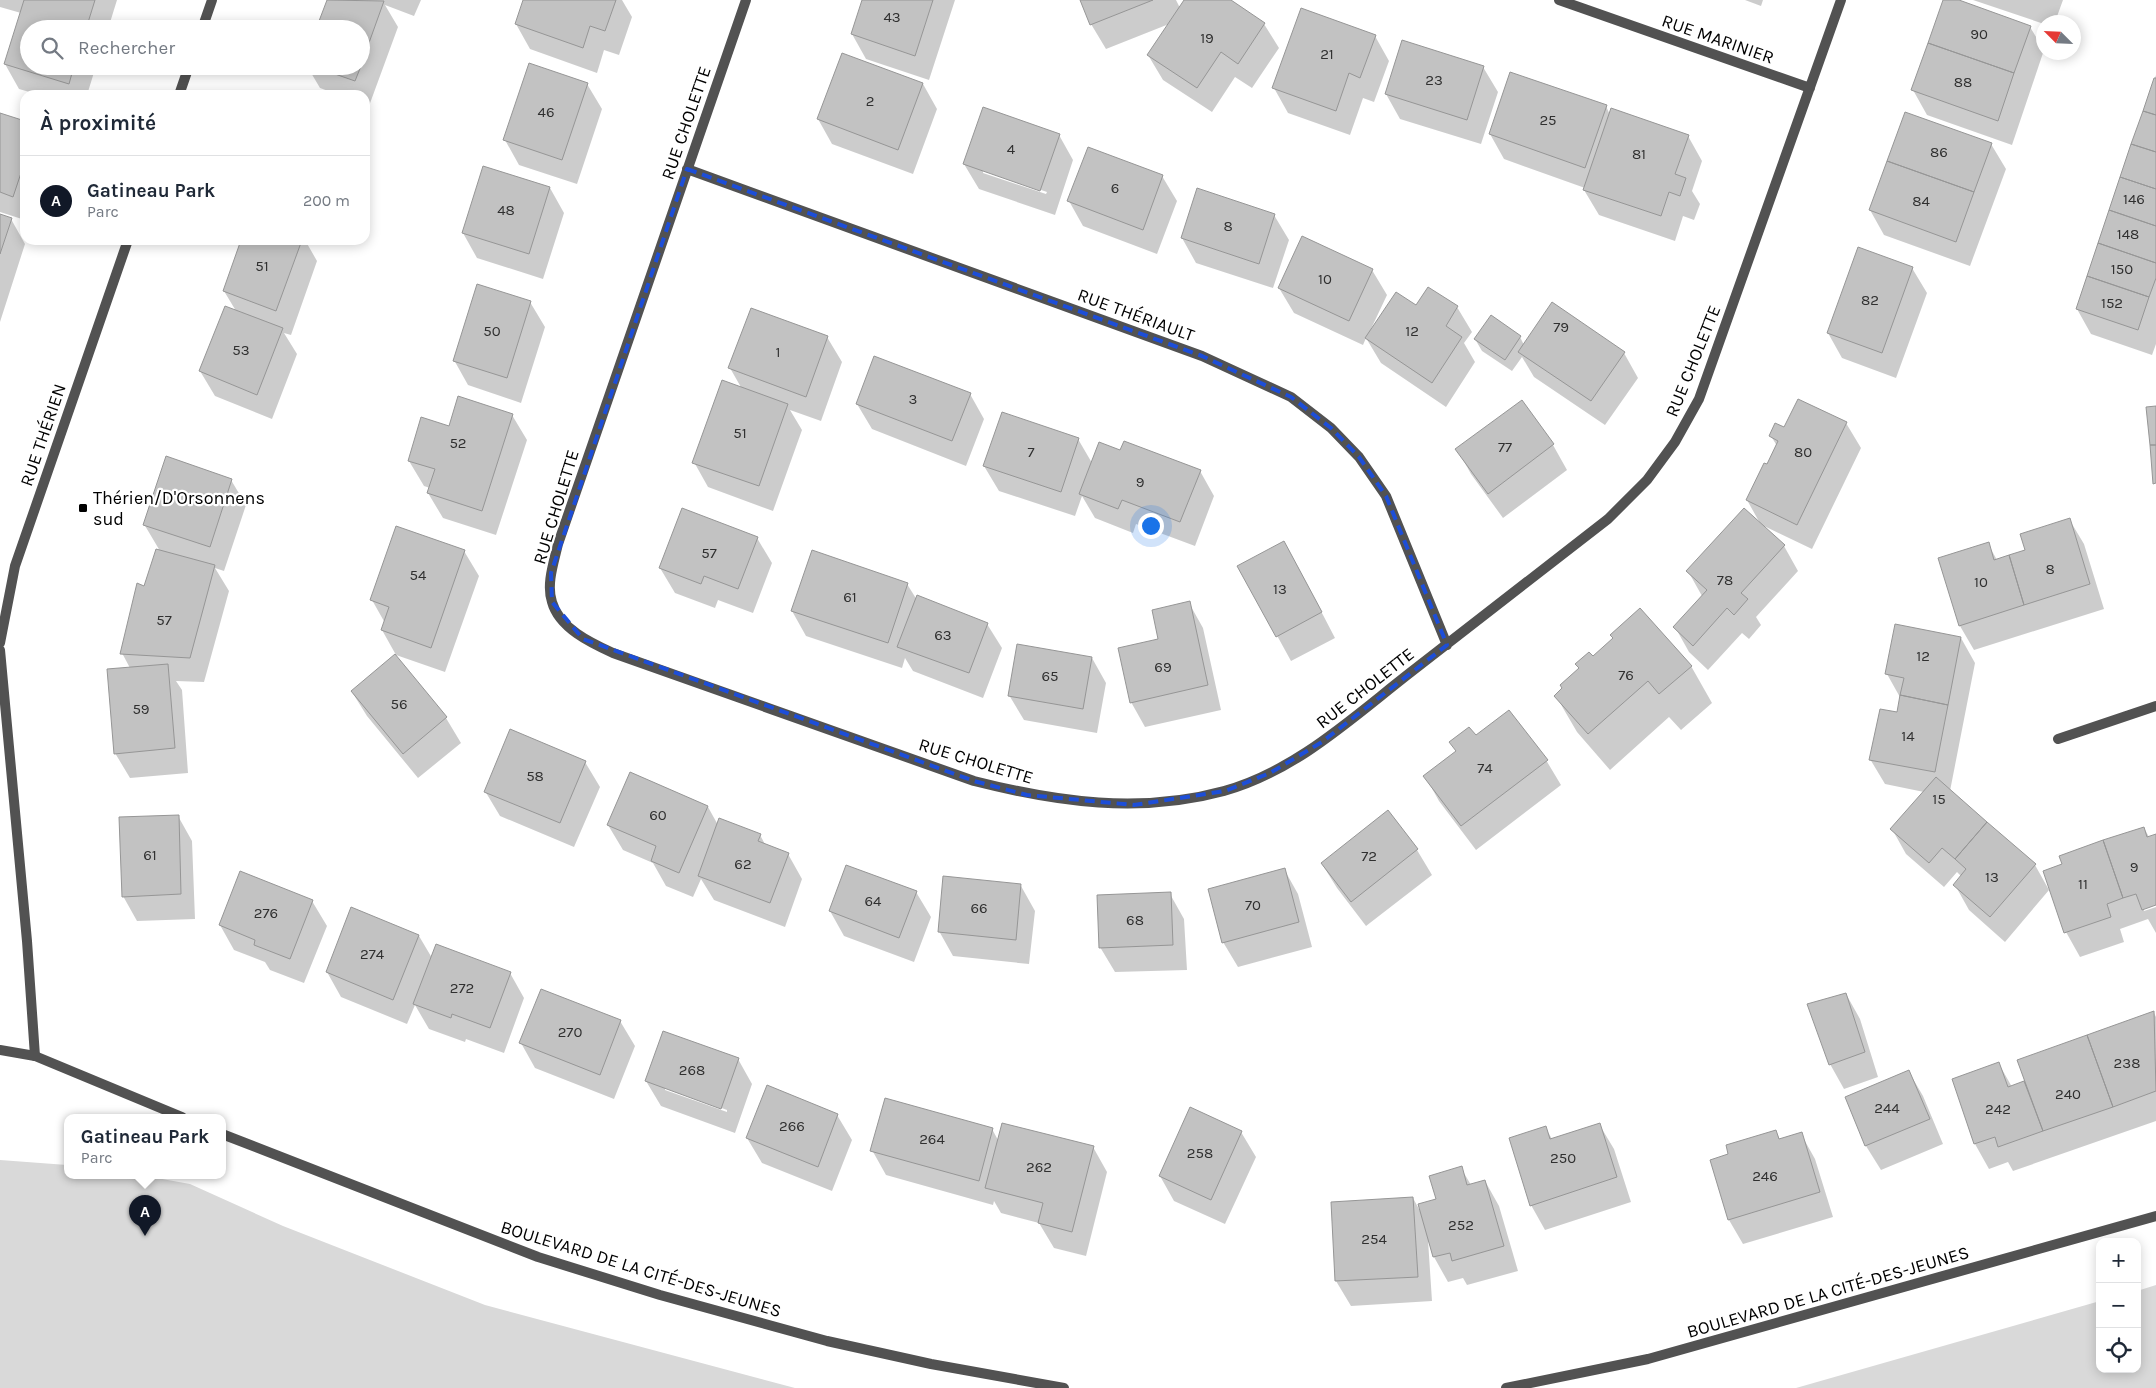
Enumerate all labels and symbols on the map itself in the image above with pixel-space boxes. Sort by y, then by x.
house number: 43 [883,8,901,26]
street label: RUE MARINIER [1659,10,1777,68]
north arrow [2036,15,2081,60]
house number: 90 [1970,25,1988,43]
house number: 19 [1200,29,1214,47]
house number: 21 [1320,45,1334,63]
street label: RUE CHOLETTE [656,63,716,183]
house number: 23 [1425,71,1443,89]
house number: 88 [1954,73,1972,91]
house number: 2 [866,92,874,110]
house number: 46 [538,103,554,121]
house number: 25 [1539,111,1557,129]
house number: 4 [1007,140,1016,158]
house number: 86 [1930,143,1948,161]
house number: 81 [1632,145,1646,163]
house number: 6 [1111,179,1119,197]
house number: 146 [2123,190,2145,208]
house number: 84 [1912,192,1930,210]
house number: 48 [497,201,515,219]
house number: 8 [1223,217,1233,235]
house number: 148 [2117,225,2139,243]
house number: 51 [255,257,269,275]
house number: 150 [2111,260,2133,278]
house number: 10 [1318,270,1332,288]
street label: RUE THÉRIAULT [1074,283,1198,346]
house number: 82 [1861,291,1879,309]
house number: 152 [2101,294,2123,312]
street label: RUE CHOLETTE [1661,302,1725,420]
house number: 79 [1553,318,1569,336]
house number: 50 [483,322,501,340]
house number: 12 [1405,322,1419,340]
house number: 53 [232,341,250,359]
house number: 1 [776,343,780,361]
street label: RUE THÉRIEN [14,381,71,489]
house number: 3 [909,390,917,408]
house number: 51 [733,424,747,442]
house number: 52 [449,434,467,452]
house number: 77 [1498,438,1512,456]
house number: 7 [1027,443,1035,461]
house number: 80 [1794,443,1812,461]
street label: RUE CHOLETTE [528,447,584,567]
house number: 9 [1136,473,1144,491]
place label: Thérien/D'Orsonnens sud [93,487,265,530]
marker: Thérien/D'Orsonnens sud [77,502,89,514]
your location [1138,513,1164,539]
house number: 57 [701,544,717,562]
house number: 8 [2045,560,2055,578]
house number: 54 [410,566,427,584]
house number: 78 [1717,571,1733,589]
house number: 10 [1974,573,1988,591]
house number: 13 [1273,580,1287,598]
house number: 61 [843,588,857,606]
house number: 57 [156,611,172,629]
house number: 63 [934,626,952,644]
street label: RUE CHOLETTE [1312,643,1418,733]
house number: 12 [1916,647,1930,665]
house number: 69 [1154,658,1172,676]
house number: 76 [1618,666,1634,684]
house number: 65 [1041,667,1059,685]
house number: 56 [390,695,408,713]
house number: 59 [132,700,150,718]
house number: 14 [1901,727,1915,745]
street label: RUE CHOLETTE [916,733,1036,789]
house number: 74 [1477,759,1493,777]
house number: 58 [526,767,544,785]
house number: 15 [1932,790,1946,808]
house number: 60 [649,806,667,824]
house number: 61 [143,846,157,864]
house number: 72 [1361,847,1377,865]
house number: 62 [734,855,752,873]
house number: 9 [2130,858,2138,876]
house number: 13 [1985,868,1999,886]
house number: 11 [2078,875,2088,893]
house number: 64 [865,892,882,910]
house number: 70 [1245,896,1261,914]
house number: 66 [970,899,988,917]
house number: 276 [254,904,278,922]
house number: 68 [1126,911,1144,929]
house number: 274 [360,945,385,963]
house number: 272 [450,979,474,997]
house number: 270 [558,1023,582,1041]
house number: 238 [2114,1054,2140,1072]
house number: 268 [679,1061,705,1079]
house number: 240 [2055,1085,2081,1103]
house number: 244 [1874,1099,1900,1117]
house number: 242 [1985,1100,2011,1118]
house number: 266 [779,1117,805,1135]
house number: 264 [919,1130,945,1148]
house number: 258 [1187,1144,1213,1162]
house number: 250 [1550,1149,1576,1167]
house number: 262 [1026,1158,1052,1176]
house number: 246 [1752,1167,1778,1185]
pin: A [129,1195,161,1236]
street label: BOULEVARD DE LA CITÉ-DES-JEUNES [498,1215,784,1322]
house number: 252 [1448,1216,1474,1234]
house number: 254 [1361,1230,1387,1248]
street label: BOULEVARD DE LA CITÉ-DES-JEUNES [1684,1240,1972,1343]

